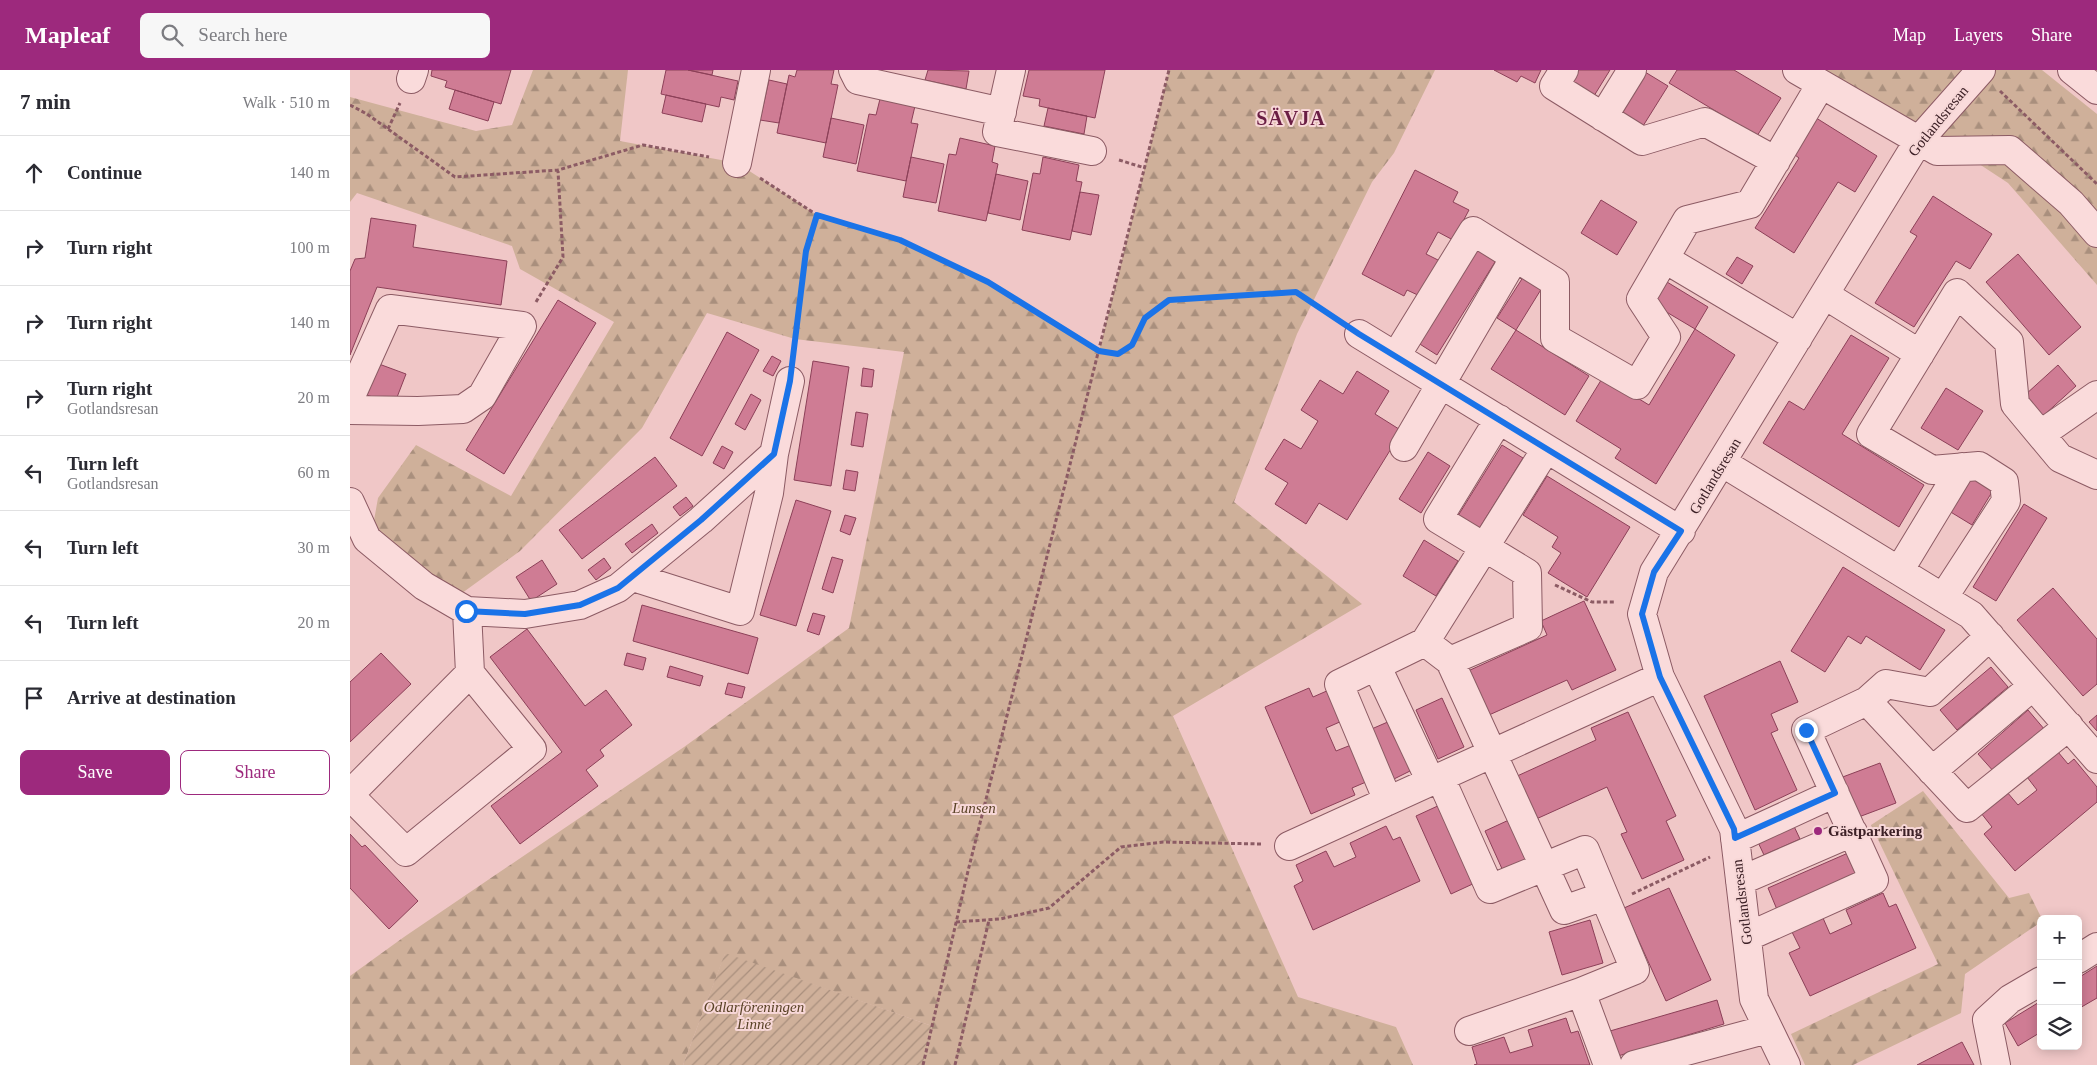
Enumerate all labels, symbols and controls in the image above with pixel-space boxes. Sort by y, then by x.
search box [140,13,490,58]
icon: search [158,21,186,49]
text: Mapleaf [25,22,110,48]
text: Search here [198,24,287,45]
text: Map [1893,25,1926,45]
text: Layers [1954,25,2003,45]
text: Share [2031,25,2072,45]
street label: Gotlandsresan [1905,82,1972,159]
text: 7 min [20,90,71,114]
text: Walk · 510 m [243,94,330,111]
district label: SÄVJA [1256,107,1326,129]
icon: ahead [20,159,48,187]
text: Continue [67,162,142,183]
text: 140 m [290,164,330,181]
icon: right [20,234,48,262]
text: Turn right [67,237,152,258]
text: 100 m [290,239,330,256]
icon: right [20,309,48,337]
text: Turn right [67,312,152,333]
text: 140 m [290,314,330,331]
text: Turn right [67,378,152,399]
icon: right [20,384,48,412]
text: 20 m [298,389,330,406]
text: Gotlandsresan [67,400,159,417]
street label: Gotlandsresan [1686,435,1744,517]
text: Turn left [67,453,139,474]
icon: left [20,459,48,487]
text: 60 m [298,464,330,481]
text: Gotlandsresan [67,475,159,492]
icon: left [20,534,48,562]
text: Turn left [67,537,139,558]
text: 30 m [298,539,330,556]
route start [455,600,478,623]
icon: left [20,609,48,637]
text: Turn left [67,612,139,633]
text: 20 m [298,614,330,631]
icon: arrive [20,684,48,712]
text: Arrive at destination [67,687,236,708]
route end [1795,719,1818,742]
button: Save [20,750,170,795]
button: Share [180,750,330,795]
park label: Lunsen [951,800,996,816]
place label: Gästparkering [1828,823,1923,839]
marker: Gästparkering [1812,825,1824,837]
street label: Gotlandsresan [1729,858,1755,946]
map controls [2037,915,2082,1050]
button: + [2037,915,2082,960]
button: − [2037,960,2082,1005]
park label: Odlarföreningen Linné [704,999,804,1032]
button: layers [2037,1005,2082,1050]

